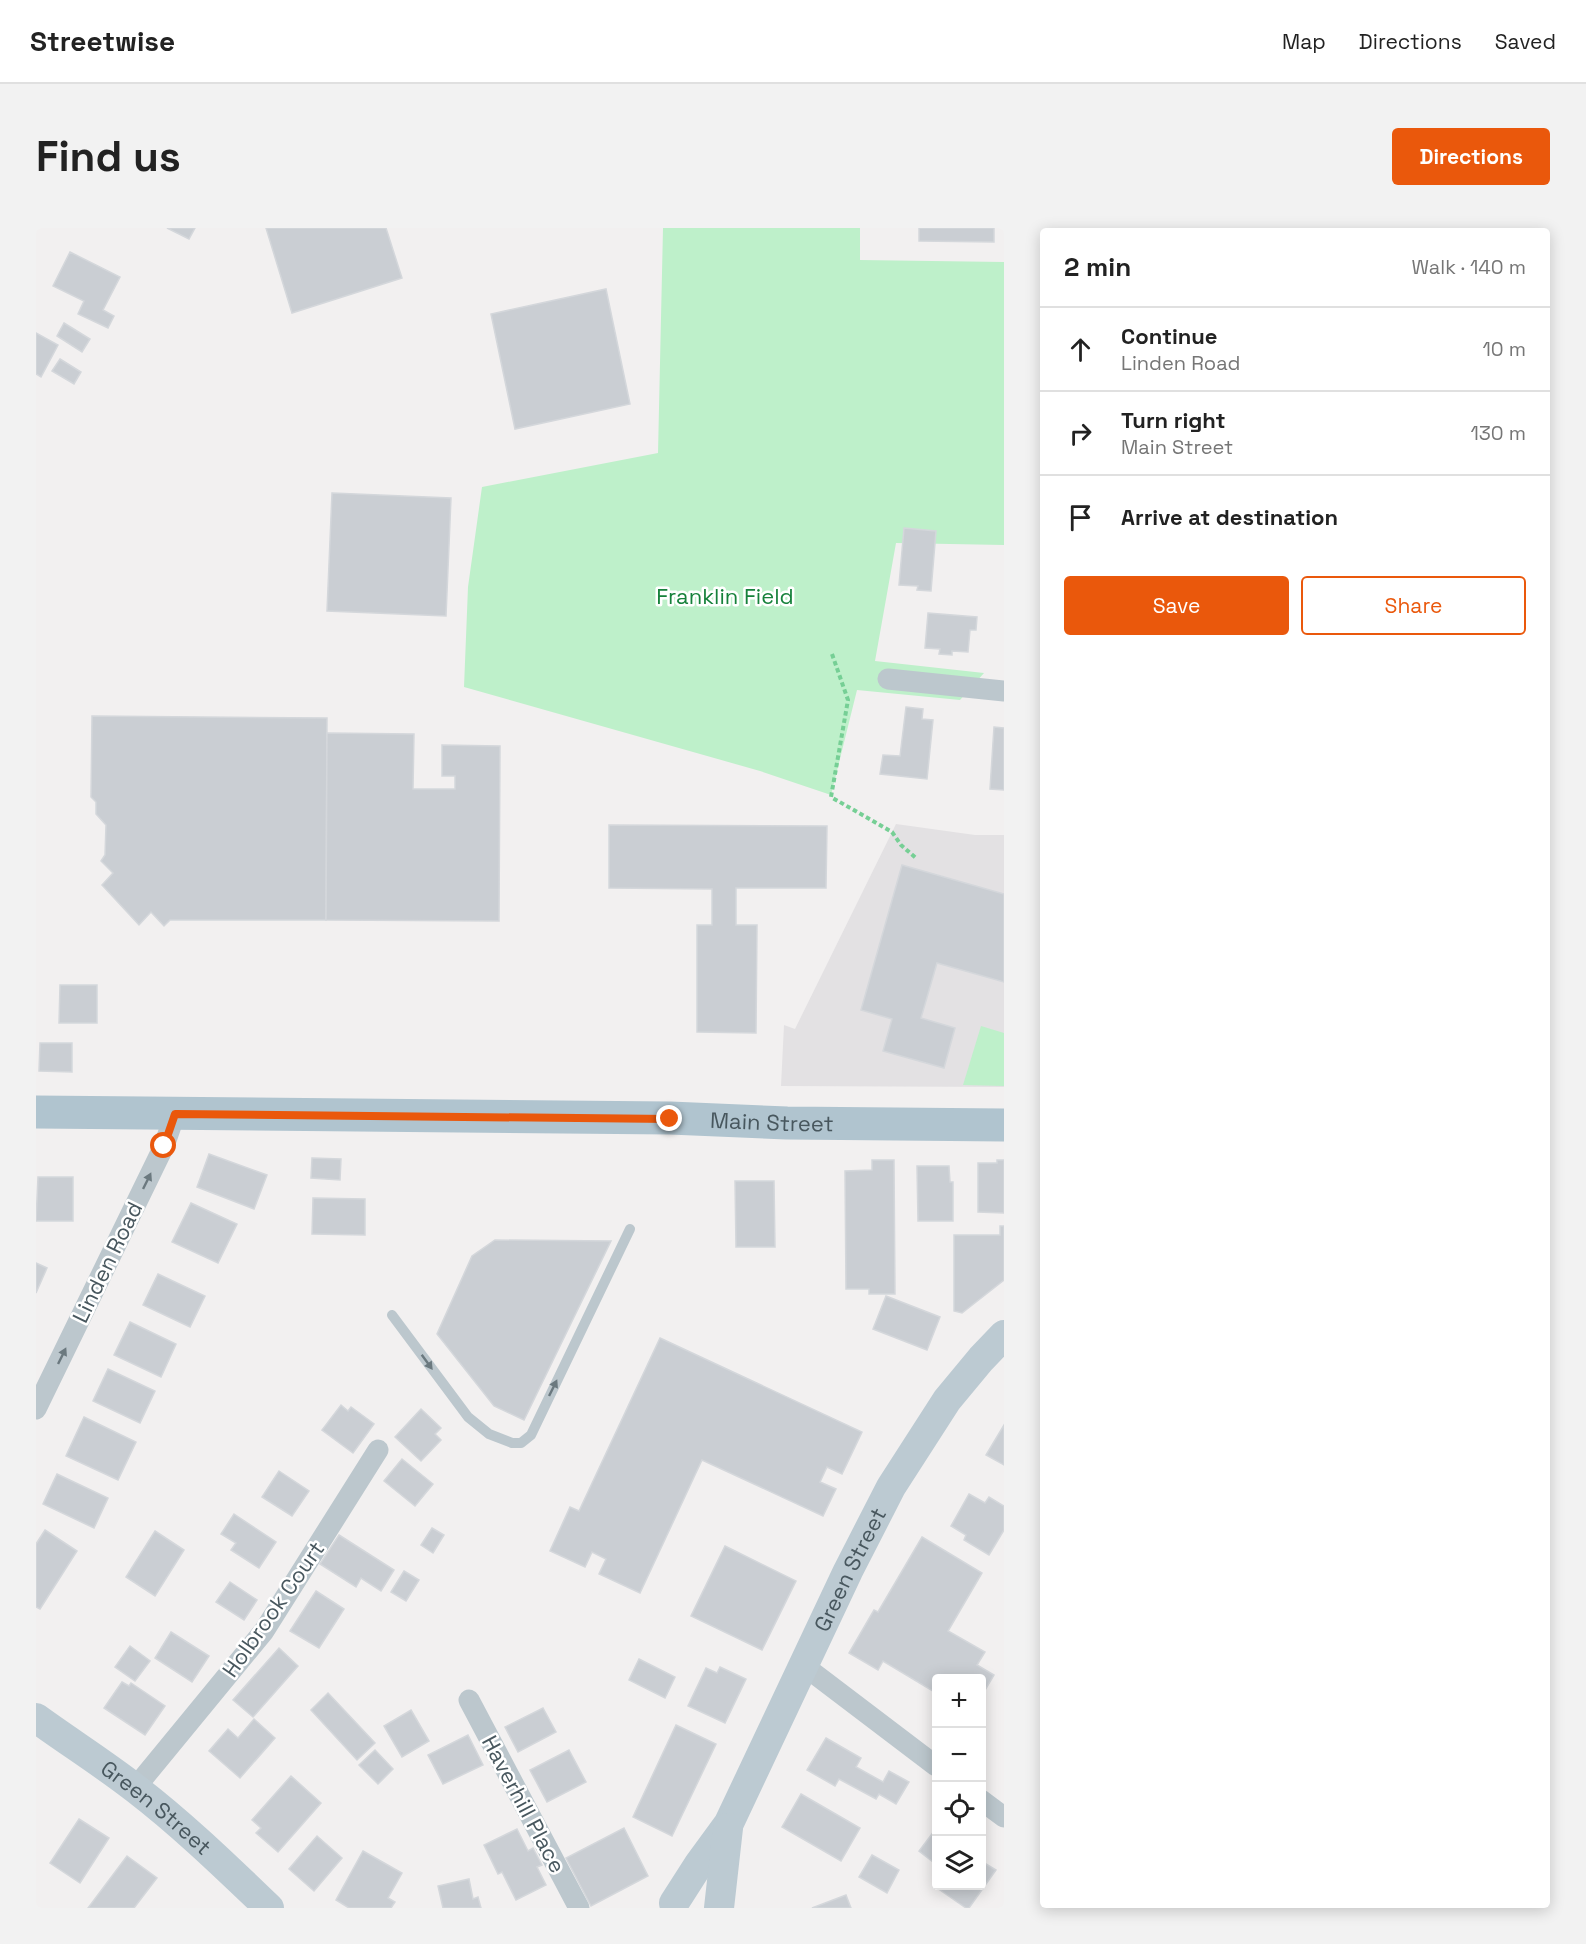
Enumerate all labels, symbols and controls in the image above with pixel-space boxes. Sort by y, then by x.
text: Streetwise [30,23,175,59]
text: Map [1282,28,1326,55]
text: Directions [1359,28,1462,55]
text: Saved [1495,28,1556,55]
button: Directions [1392,128,1550,185]
text: Find us [36,130,181,183]
text: 2 min [1064,250,1131,284]
text: Walk · 140 m [1412,254,1526,280]
text: Continue [1121,322,1217,350]
icon: ahead [1064,333,1097,366]
text: 10 m [1482,336,1526,362]
text: Linden Road [1121,350,1240,376]
text: Turn right [1121,406,1226,434]
icon: right [1064,417,1097,450]
text: 130 m [1470,420,1526,446]
text: Main Street [1121,434,1233,460]
icon: arrive [1064,501,1097,534]
text: Arrive at destination [1121,503,1338,531]
button: Save [1064,576,1289,635]
button: Share [1301,576,1526,635]
park label: Franklin Field [656,582,794,610]
route end [656,1105,682,1131]
street label: Main Street [710,1106,834,1137]
route start [150,1132,176,1158]
one-way arrow [141,1172,151,1190]
street label: Linden Road [66,1197,148,1327]
one-way arrow [57,1348,66,1365]
one-way arrow [421,1353,433,1369]
one-way arrow [549,1379,558,1396]
street label: Green Street [807,1503,892,1636]
street label: Holbrook Court [216,1536,330,1682]
map controls [932,1674,986,1890]
button: + [932,1674,986,1728]
button: − [932,1728,986,1782]
street label: Haverhill Place [476,1730,572,1878]
street label: Green Street [96,1754,218,1861]
button: locate [932,1782,986,1836]
button: layers [932,1836,986,1890]

